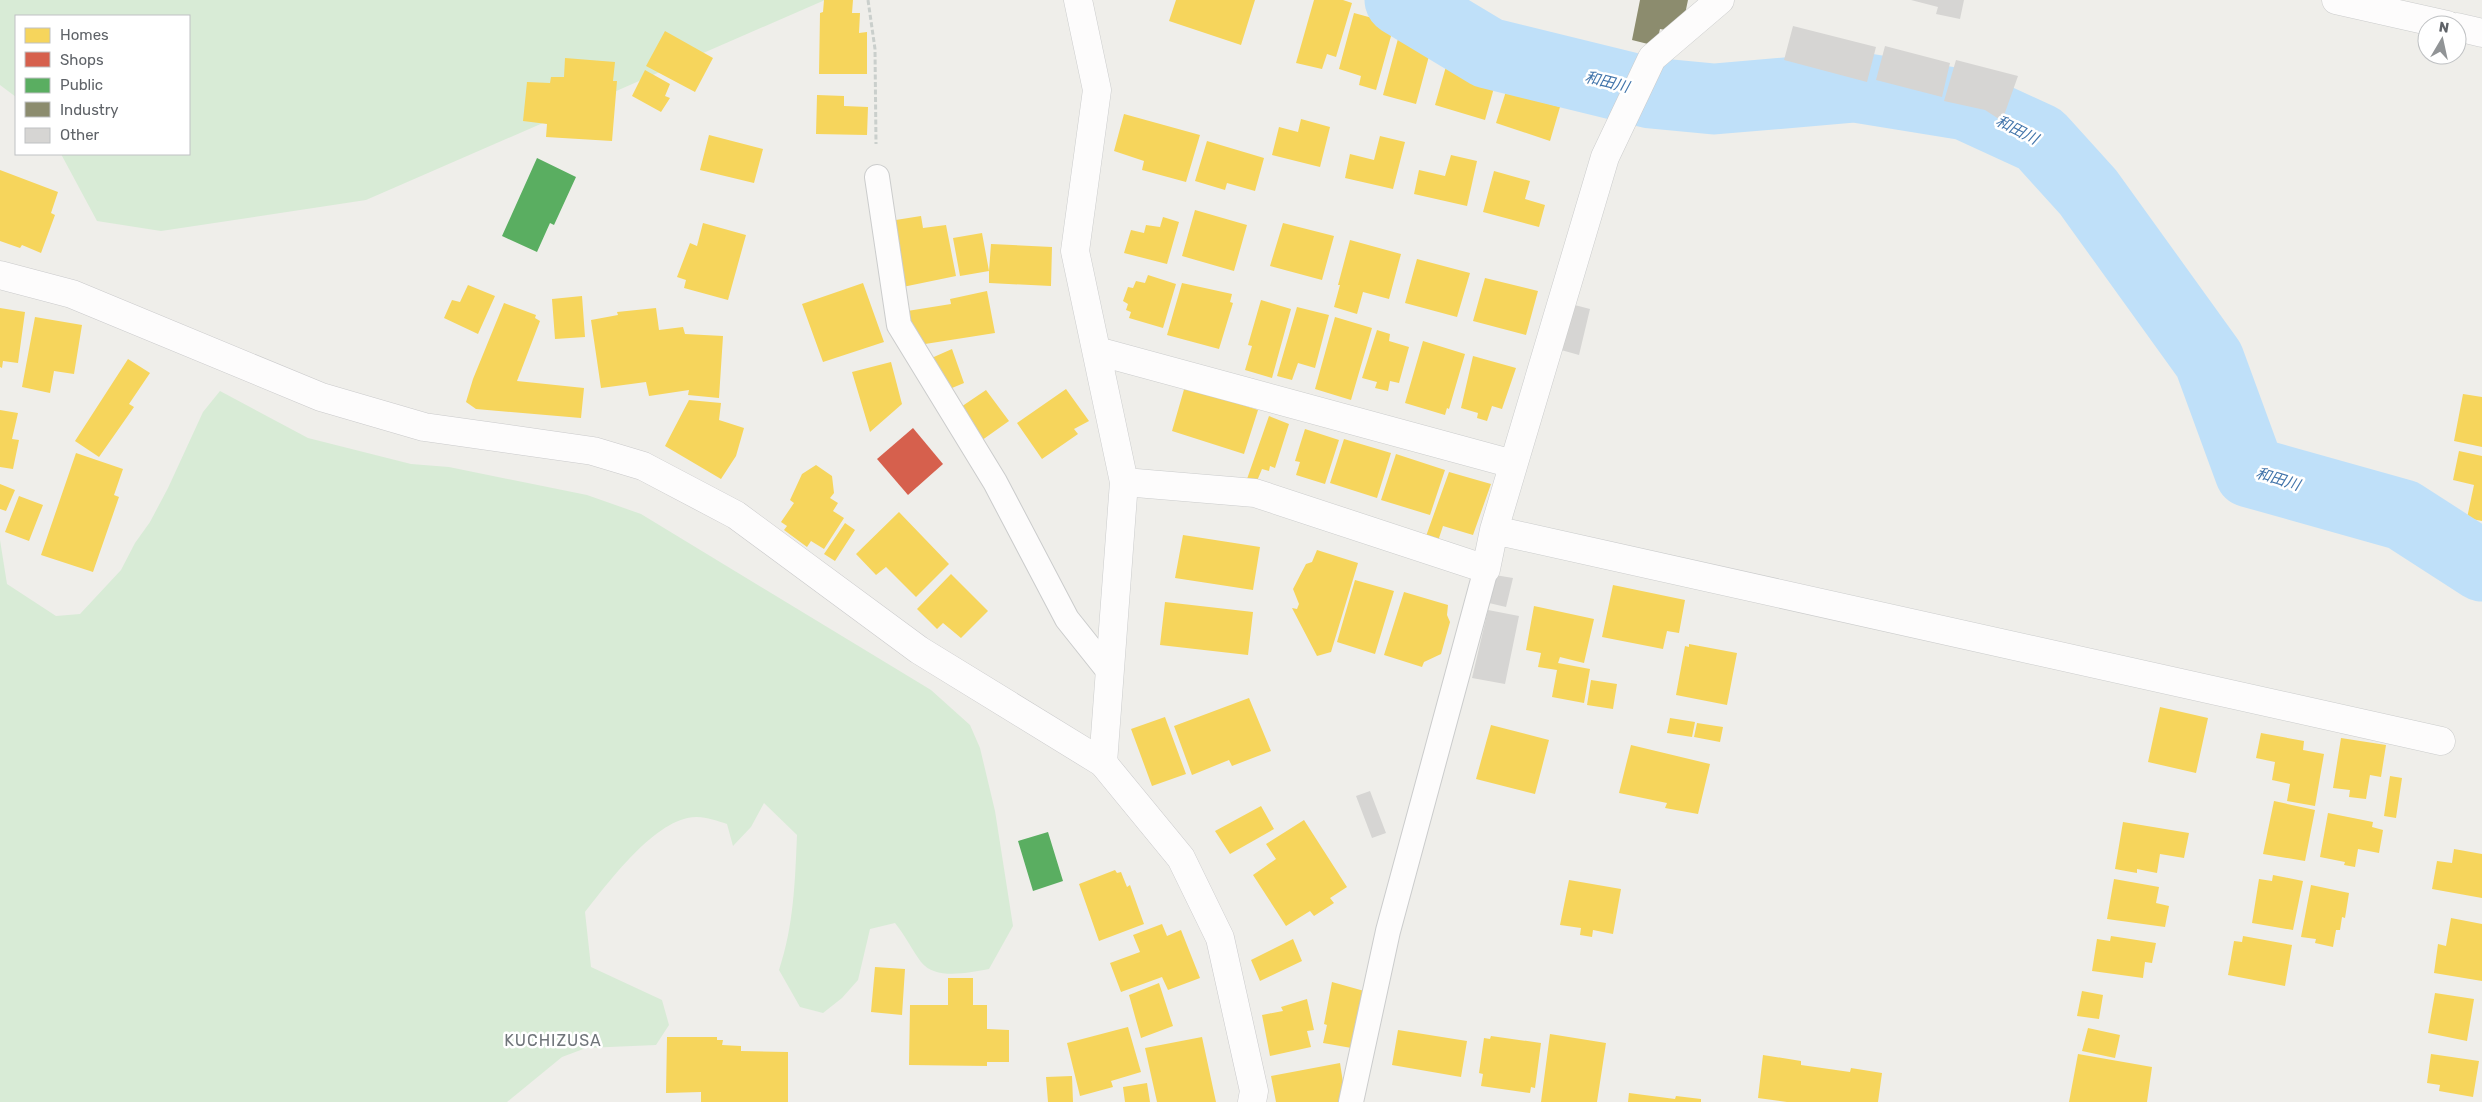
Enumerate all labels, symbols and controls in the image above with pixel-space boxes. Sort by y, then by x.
legend [15,15,190,155]
north arrow [2417,15,2467,65]
text: N [2438,18,2450,37]
text: Homes [60,26,109,44]
text: Shops [60,51,104,69]
water label: 和田川 [1583,68,1633,97]
text: Public [60,76,103,94]
text: Industry [60,101,119,119]
water label: 和田川 [1993,112,2043,149]
text: Other [60,126,100,144]
water label: 和田川 [2254,464,2304,495]
district label: KUCHIZUSA [504,1031,602,1050]

